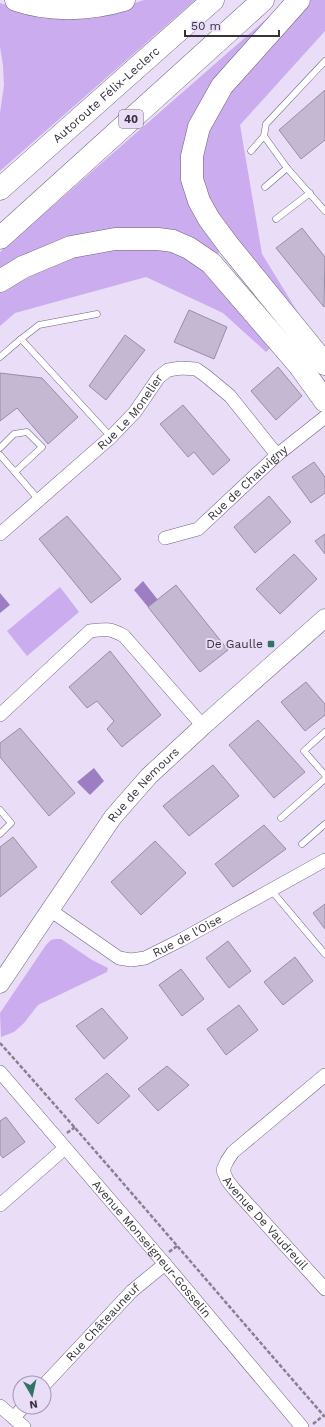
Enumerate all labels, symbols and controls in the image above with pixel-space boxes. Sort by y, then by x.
scale bar [185,12,279,38]
text: 50 m [191,19,221,33]
street label: Autoroute Félix-Leclerc [50,44,163,146]
road number: 40 [119,110,143,128]
street label: Rue Le Monelier [94,371,166,453]
street label: Rue de Chauvigny [205,442,291,523]
place label: De Gaulle [206,637,263,651]
marker: De Gaulle [266,639,276,649]
street label: Rue de Nemours [105,745,182,825]
street label: Rue de l'Oise [150,912,224,960]
street label: Avenue De Vaudreuil [220,1174,311,1273]
street label: Avenue Monseigneur-Gosselin [89,1177,214,1320]
street label: Rue Châteauneuf [63,1280,143,1364]
north arrow [12,1375,52,1415]
text: N [28,1397,39,1411]

